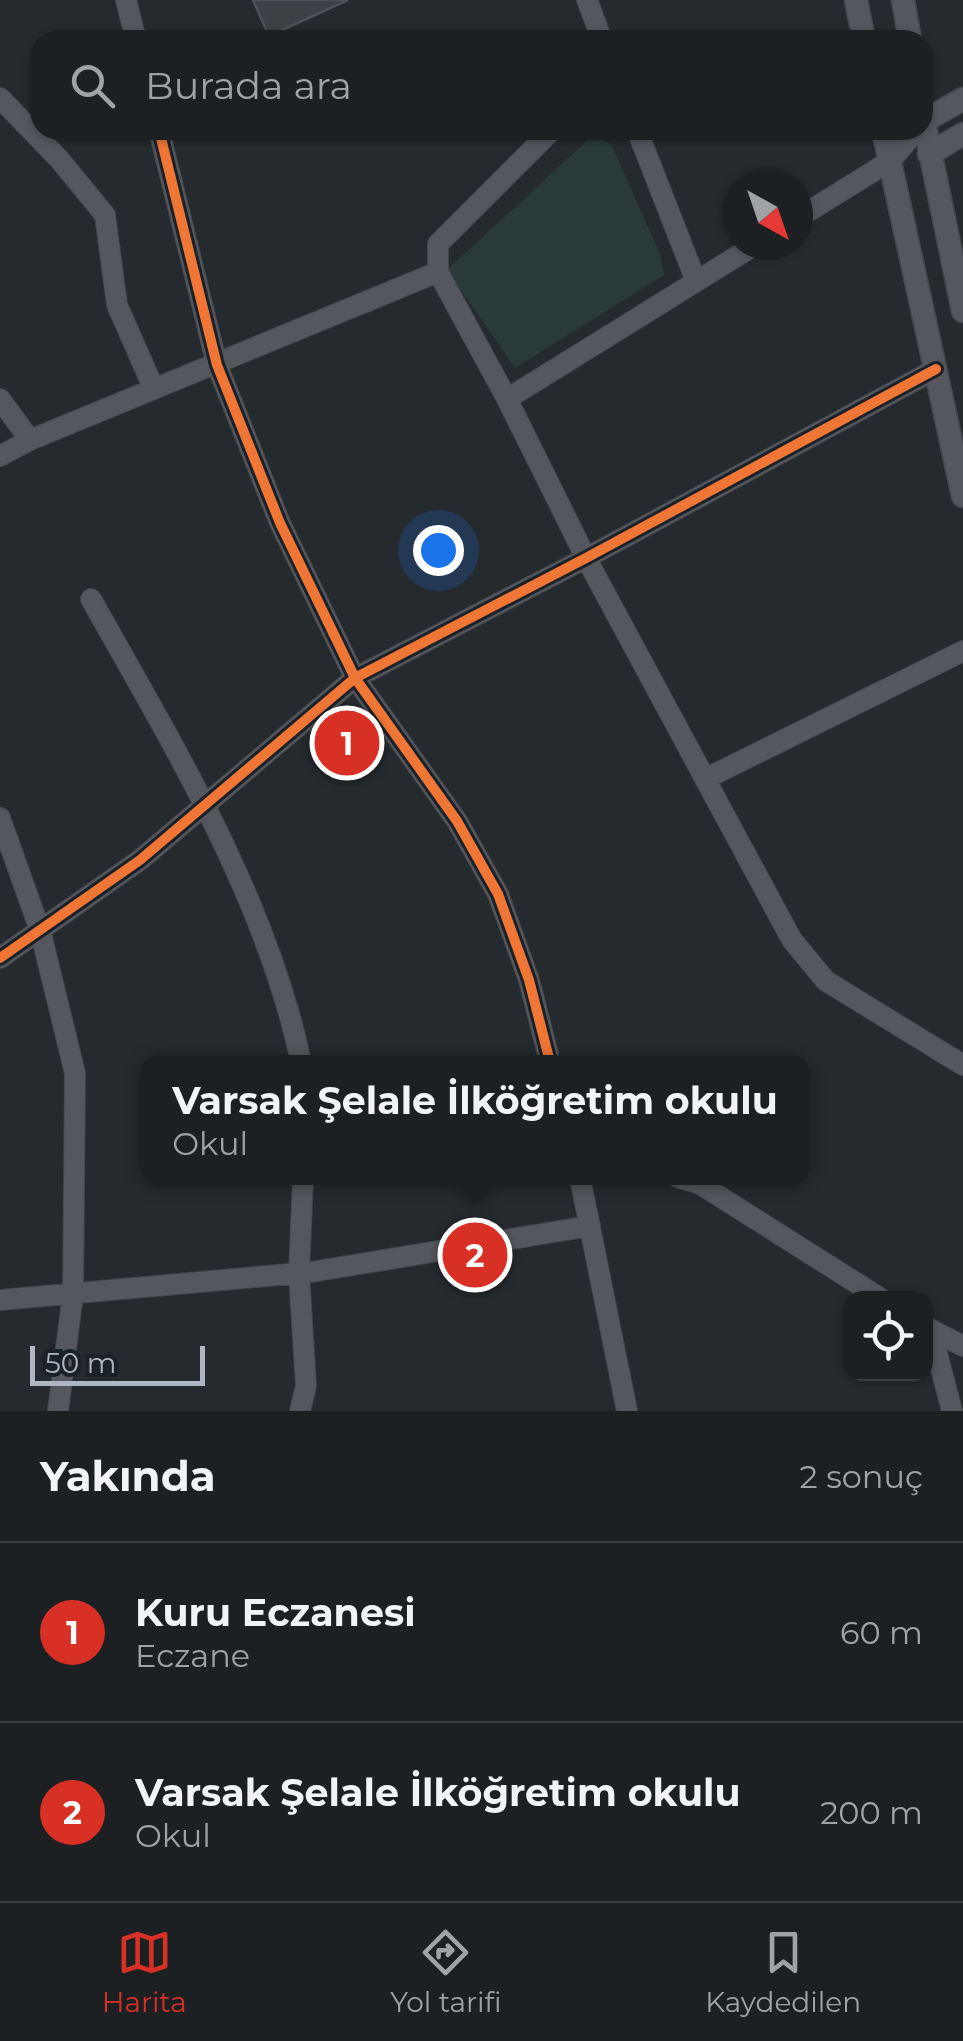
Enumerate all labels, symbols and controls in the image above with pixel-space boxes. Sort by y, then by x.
search box [30,30,933,140]
icon: search [65,58,120,113]
text: Burada ara [145,62,352,109]
north arrow [723,170,813,260]
your location [413,525,464,576]
pin: 1 [314,706,380,780]
popup [140,1055,810,1185]
text: Varsak Şelale İlköğretim okulu [172,1077,778,1124]
text: Okul [172,1124,248,1163]
pin: 2 [442,1218,508,1292]
map controls [843,1291,933,1381]
button: locate [843,1291,933,1381]
scale bar [30,1341,205,1386]
text: 50 m [45,1346,116,1380]
text: Yakında [40,1450,216,1502]
text: 2 sonuç [800,1457,923,1496]
text: Kuru Eczanesi [135,1589,416,1636]
text: 1 [66,1613,79,1652]
text: 60 m [840,1613,923,1652]
text: Eczane [135,1636,250,1675]
text: Varsak Şelale İlköğretim okulu [135,1769,741,1816]
text: 2 [63,1793,82,1832]
text: 200 m [820,1793,923,1832]
text: Okul [135,1816,211,1855]
tab: Harita [102,1925,187,2019]
tab: Yol tarifi [390,1925,502,2019]
tab: Kaydedilen [705,1925,861,2019]

